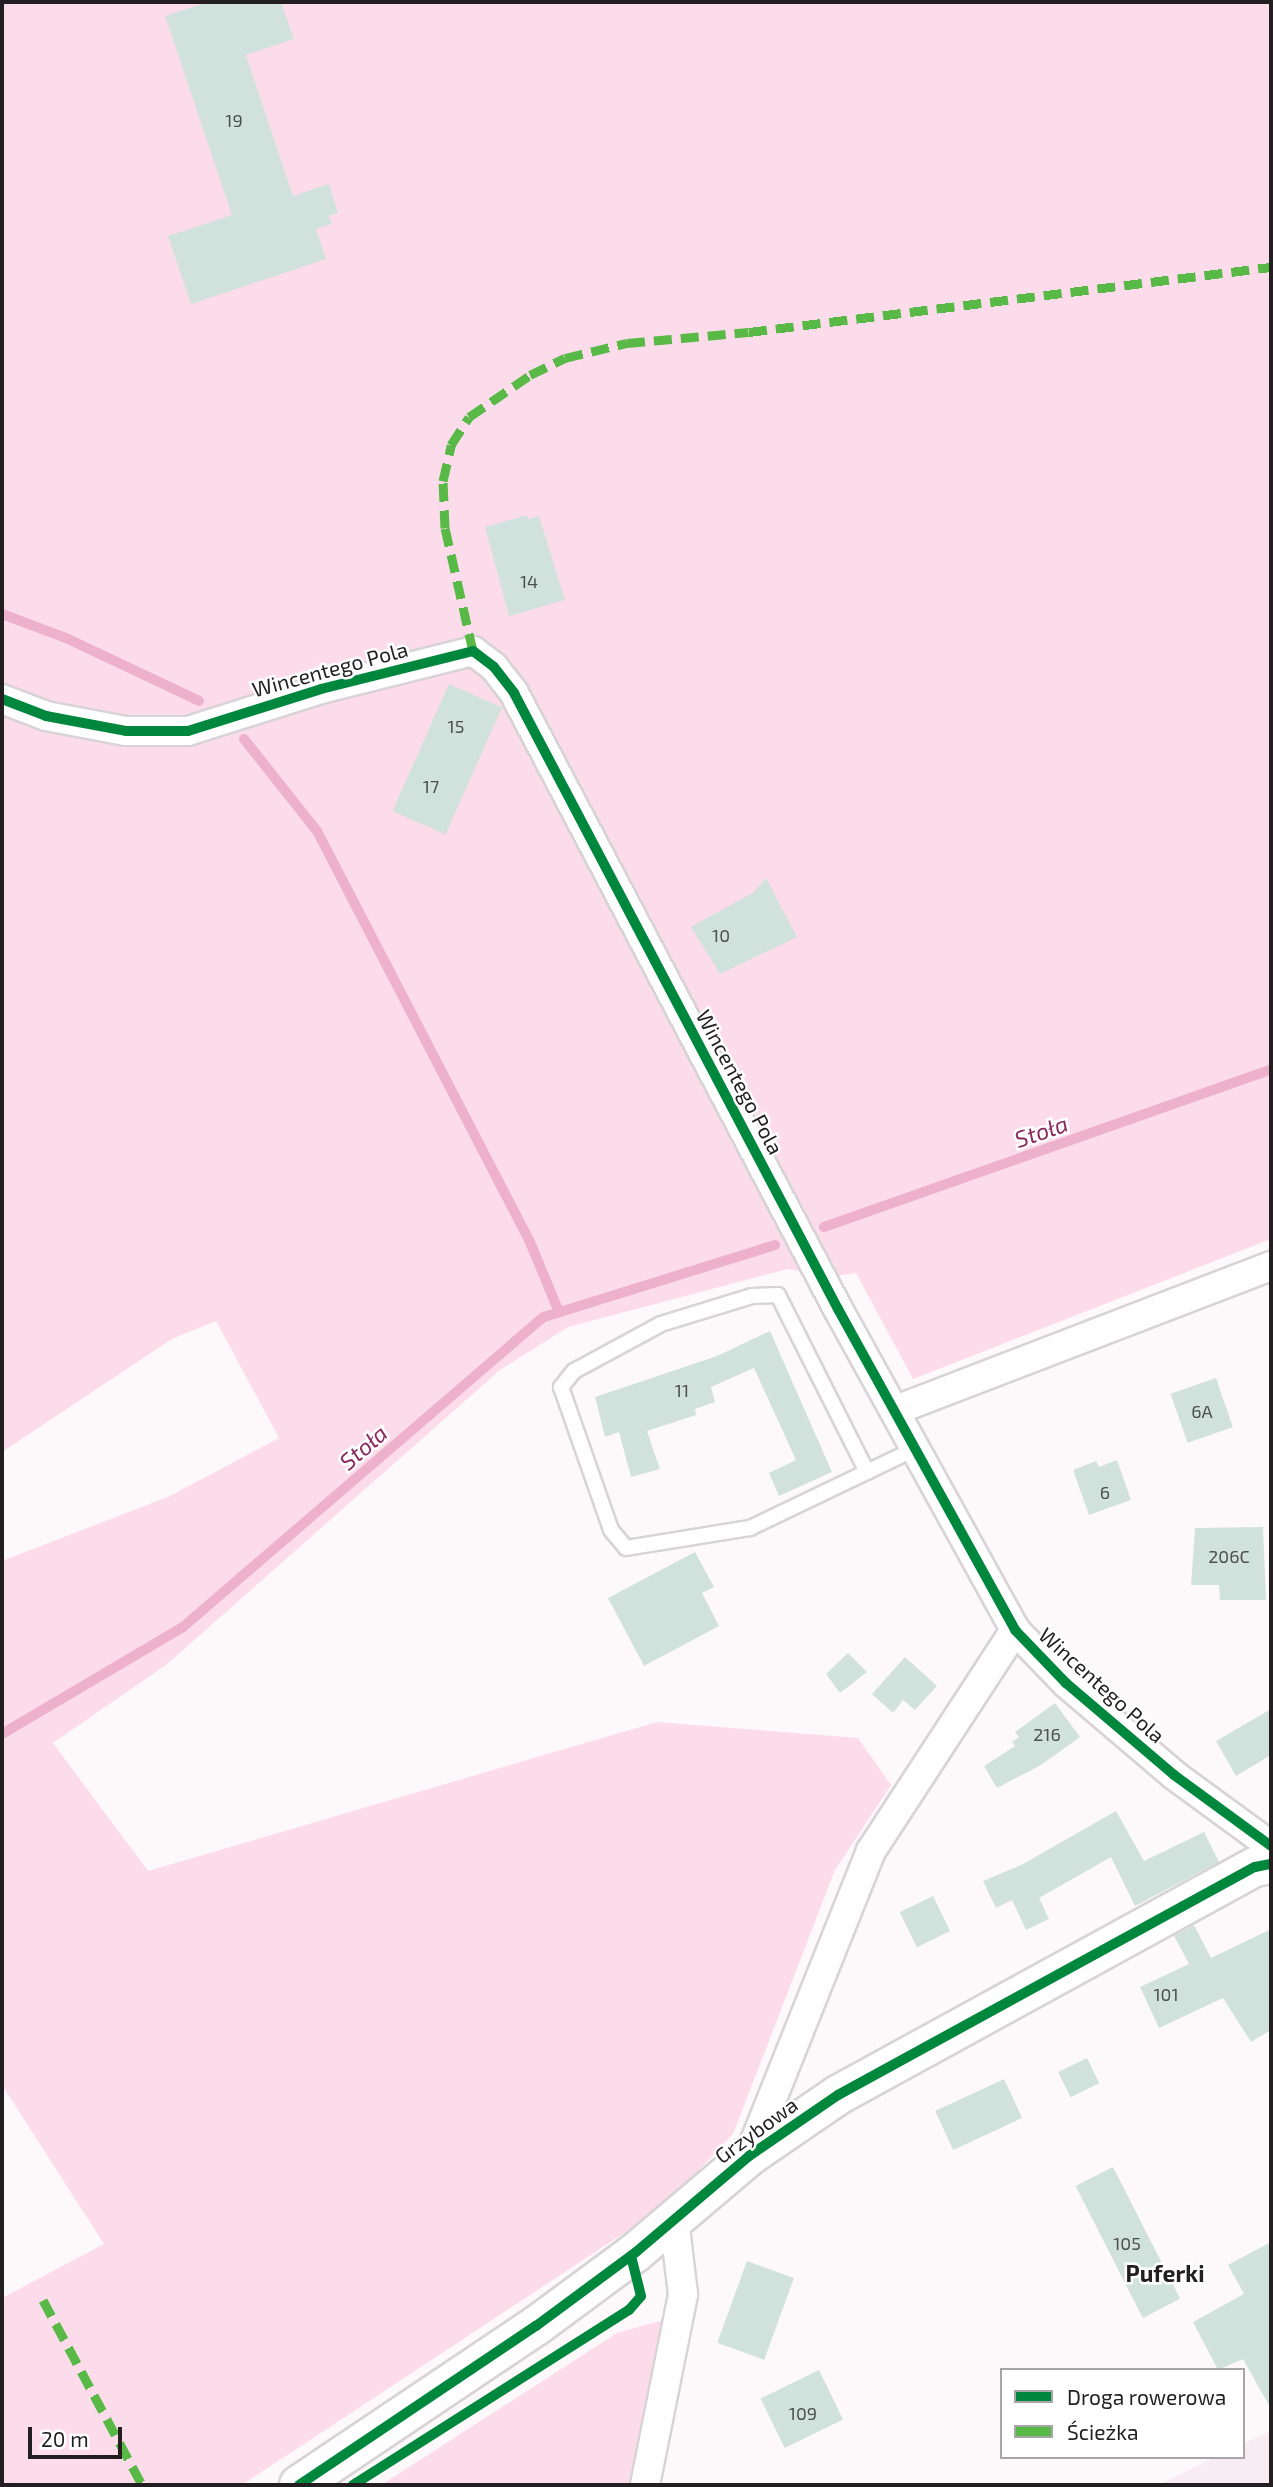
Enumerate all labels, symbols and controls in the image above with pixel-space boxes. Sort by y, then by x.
house number: 19 [225,109,243,131]
house number: 14 [520,570,538,592]
street label: Wincentego Pola [249,636,411,702]
house number: 15 [448,715,464,737]
house number: 17 [423,775,439,797]
house number: 10 [712,924,730,946]
street label: Wincentego Pola [691,1005,789,1159]
water label: Stoła [1011,1109,1071,1153]
house number: 11 [675,1379,689,1401]
house number: 6A [1191,1400,1213,1422]
water label: Stoła [333,1419,393,1475]
house number: 6 [1100,1481,1110,1503]
house number: 206C [1208,1545,1250,1567]
street label: Wincentego Pola [1034,1622,1170,1748]
house number: 216 [1033,1723,1061,1745]
house number: 101 [1153,1983,1179,2005]
street label: Grzybowa [710,2092,802,2168]
house number: 105 [1113,2232,1141,2254]
district label: Puferki [1125,2259,1205,2287]
legend [1000,2368,1245,2459]
text: Droga rowerowa [1067,2384,1226,2409]
house number: 109 [789,2402,817,2424]
scale bar [32,2414,126,2458]
text: Ścieżka [1067,2419,1138,2444]
text: 20 m [41,2426,89,2451]

